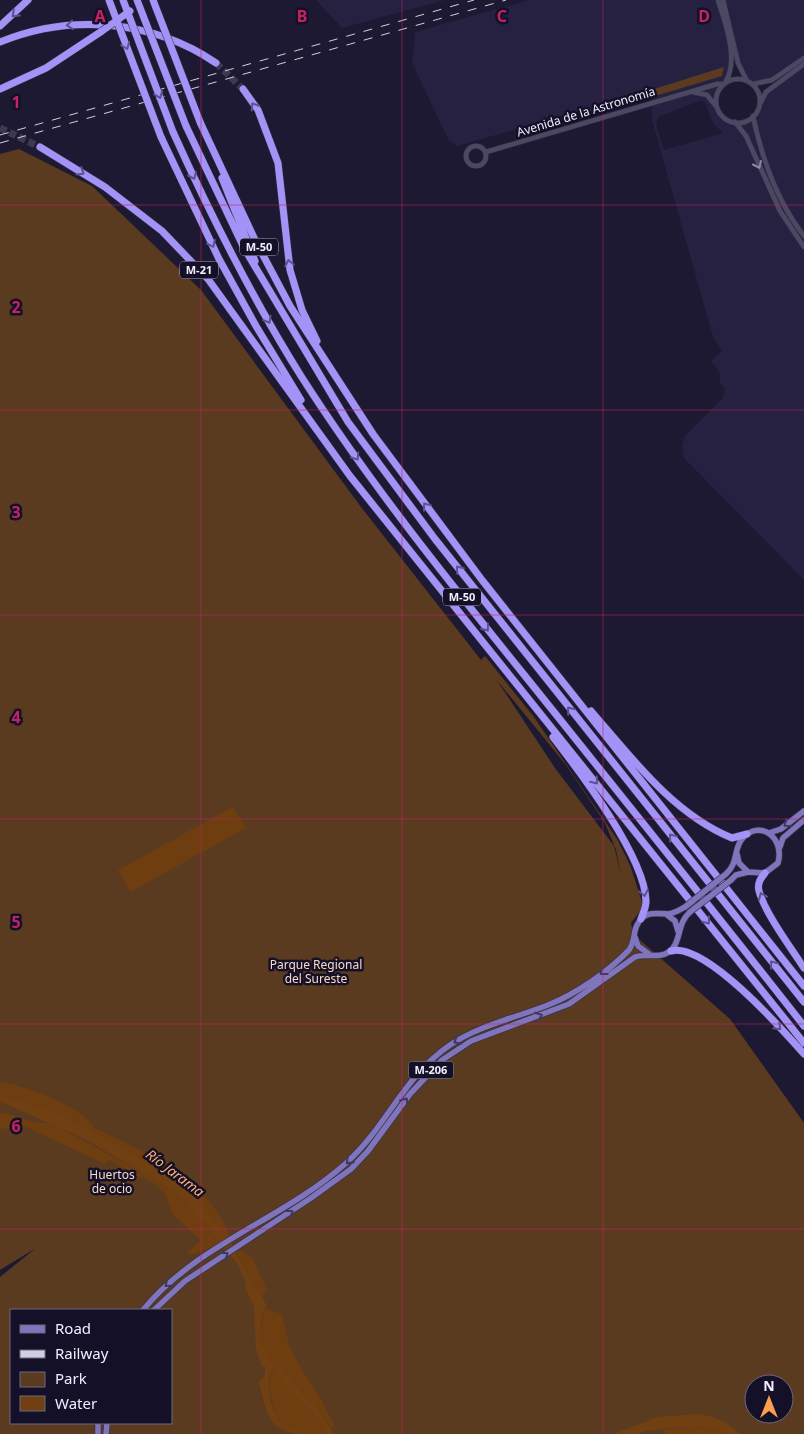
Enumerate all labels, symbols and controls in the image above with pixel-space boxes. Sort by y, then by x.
text: A [94,5,106,27]
text: B [297,5,307,27]
text: C [497,5,507,27]
text: D [698,5,710,27]
one-way arrow [11,8,20,17]
one-way arrow [66,19,74,30]
one-way arrow [120,41,130,49]
street label: Avenida de la Astronomía [515,82,657,141]
one-way arrow [153,90,163,98]
text: 1 [11,91,21,113]
one-way arrow [251,102,260,112]
one-way arrow [752,160,763,169]
one-way arrow [76,166,85,176]
one-way arrow [186,171,197,180]
road number: M-50 [240,238,278,256]
one-way arrow [206,239,216,248]
one-way arrow [284,258,295,267]
road number: M-21 [180,262,218,278]
text: 2 [11,296,21,318]
one-way arrow [261,315,271,324]
one-way arrow [350,451,359,461]
text: 3 [11,501,21,523]
one-way arrow [423,502,432,512]
one-way arrow [456,566,464,575]
road number: M-50 [443,588,481,606]
one-way arrow [481,622,490,631]
text: 4 [11,706,21,728]
one-way arrow [568,707,576,716]
one-way arrow [589,775,598,784]
one-way arrow [784,818,793,827]
one-way arrow [669,834,677,843]
one-way arrow [638,889,649,898]
one-way arrow [758,892,768,901]
text: 5 [11,911,21,933]
one-way arrow [702,915,710,924]
park label: Parque Regional del Sureste [270,956,362,987]
one-way arrow [771,961,779,970]
one-way arrow [599,966,609,975]
one-way arrow [534,1012,543,1022]
one-way arrow [773,1021,782,1030]
one-way arrow [453,1035,462,1045]
road number: M-206 [408,1062,454,1078]
one-way arrow [399,1097,408,1107]
text: 6 [11,1115,21,1137]
water label: Río Jarama [142,1144,208,1201]
one-way arrow [345,1155,354,1164]
park label: Huertos de ocio [89,1166,135,1197]
one-way arrow [284,1210,293,1219]
one-way arrow [220,1252,229,1261]
one-way arrow [165,1279,174,1288]
legend [10,1309,172,1424]
text: Road [55,1318,91,1338]
text: Railway [55,1343,109,1363]
text: Park [55,1368,87,1388]
north arrow [744,1374,794,1424]
text: N [763,1376,775,1395]
text: Water [55,1393,97,1413]

